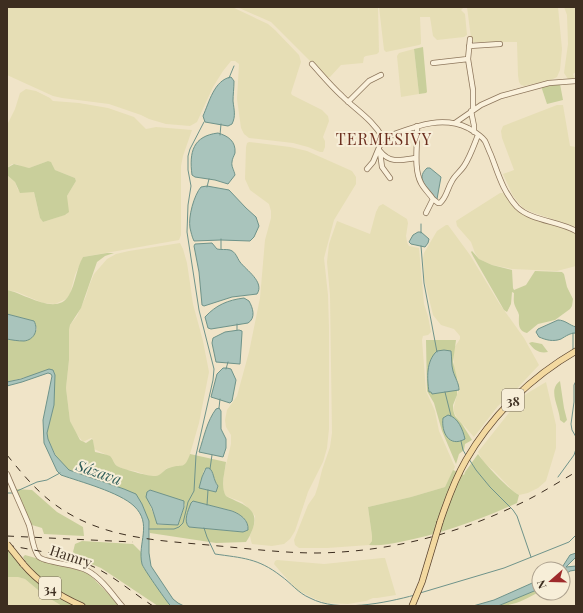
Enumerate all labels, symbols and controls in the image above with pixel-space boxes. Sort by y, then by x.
district label: TERMESIVY [336,128,432,149]
road number: 38 [502,389,524,411]
water label: Sázava [73,455,124,489]
street label: Hamry [48,540,94,572]
north arrow [531,561,571,601]
road number: 34 [39,577,61,599]
text: N [533,578,550,591]

